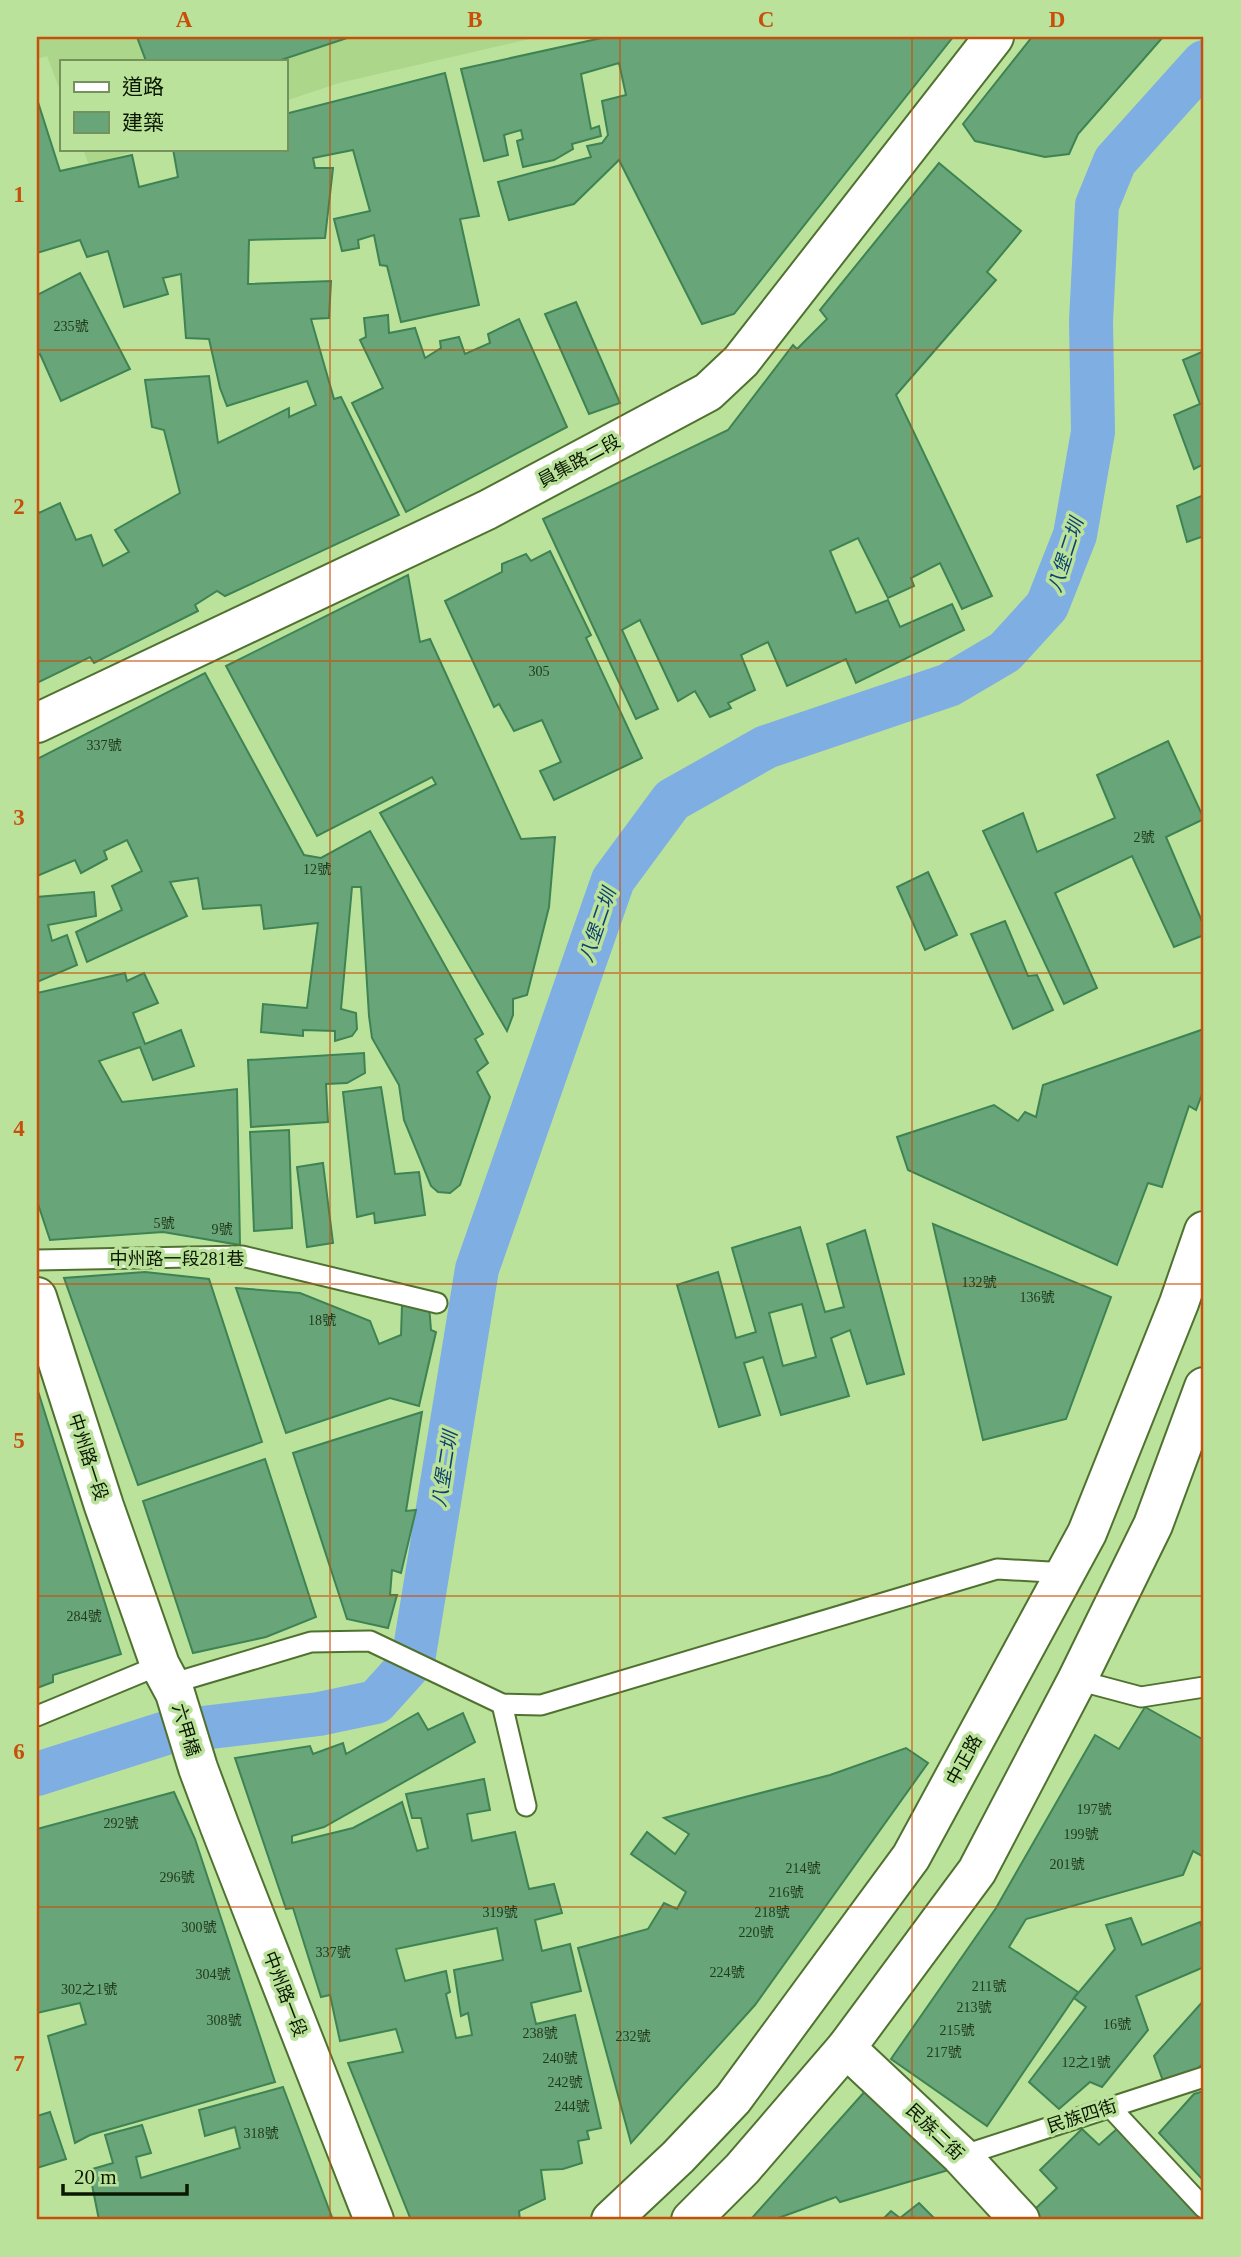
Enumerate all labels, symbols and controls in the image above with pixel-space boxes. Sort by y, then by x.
text: A [176,7,193,32]
text: B [467,7,483,32]
text: C [758,7,774,32]
text: D [1049,7,1065,32]
legend [60,60,287,150]
text: 道路 [122,75,164,99]
text: 建築 [122,111,164,135]
text: 1 [13,182,25,207]
house number: 235號 [54,319,89,334]
street label: 員集路二段 [535,431,623,491]
text: 2 [13,494,25,519]
water label: 八堡二圳 [1044,513,1088,595]
house number: 305 [529,664,550,679]
house number: 337號 [87,738,122,753]
text: 3 [13,805,25,830]
house number: 2號 [1134,830,1155,845]
house number: 12號 [303,862,331,877]
water label: 八堡二圳 [575,883,621,965]
text: 4 [13,1116,25,1141]
house number: 5號 [154,1216,175,1231]
house number: 9號 [212,1222,233,1237]
street label: 中州路一段281巷 [110,1249,245,1269]
house number: 132號 [962,1275,997,1290]
house number: 136號 [1020,1290,1055,1305]
house number: 18號 [308,1313,336,1328]
street label: 中州路一段 [65,1411,111,1503]
water label: 八堡二圳 [428,1427,461,1508]
text: 5 [13,1428,25,1453]
house number: 284號 [67,1609,102,1624]
street label: 六甲橋 [169,1701,203,1759]
street label: 中正路 [942,1732,986,1788]
text: 6 [13,1739,25,1764]
house number: 197號 [1077,1802,1112,1817]
house number: 292號 [104,1816,139,1831]
house number: 199號 [1064,1827,1099,1842]
house number: 201號 [1050,1857,1085,1872]
house number: 214號 [786,1861,821,1876]
house number: 296號 [160,1870,195,1885]
house number: 216號 [769,1885,804,1900]
house number: 319號 [483,1905,518,1920]
house number: 218號 [755,1905,790,1920]
house number: 300號 [182,1920,217,1935]
house number: 220號 [739,1925,774,1940]
house number: 337號 [316,1945,351,1960]
street label: 中州路一段 [260,1948,310,2040]
house number: 224號 [710,1965,745,1980]
house number: 304號 [196,1967,231,1982]
house number: 211號 [972,1979,1006,1994]
house number: 302之1號 [61,1982,117,1997]
house number: 213號 [957,2000,992,2015]
house number: 308號 [207,2013,242,2028]
house number: 16號 [1103,2017,1131,2032]
house number: 215號 [940,2023,975,2038]
house number: 238號 [523,2026,558,2041]
house number: 232號 [616,2029,651,2044]
house number: 217號 [927,2045,962,2060]
text: 7 [13,2051,25,2076]
house number: 240號 [543,2051,578,2066]
house number: 12之1號 [1062,2055,1111,2070]
house number: 242號 [548,2075,583,2090]
street label: 民族四街 [1045,2095,1119,2137]
house number: 244號 [555,2099,590,2114]
street label: 民族二街 [902,2100,968,2164]
house number: 318號 [244,2126,279,2141]
scale bar [63,2152,187,2196]
text: 20 m [74,2165,117,2189]

